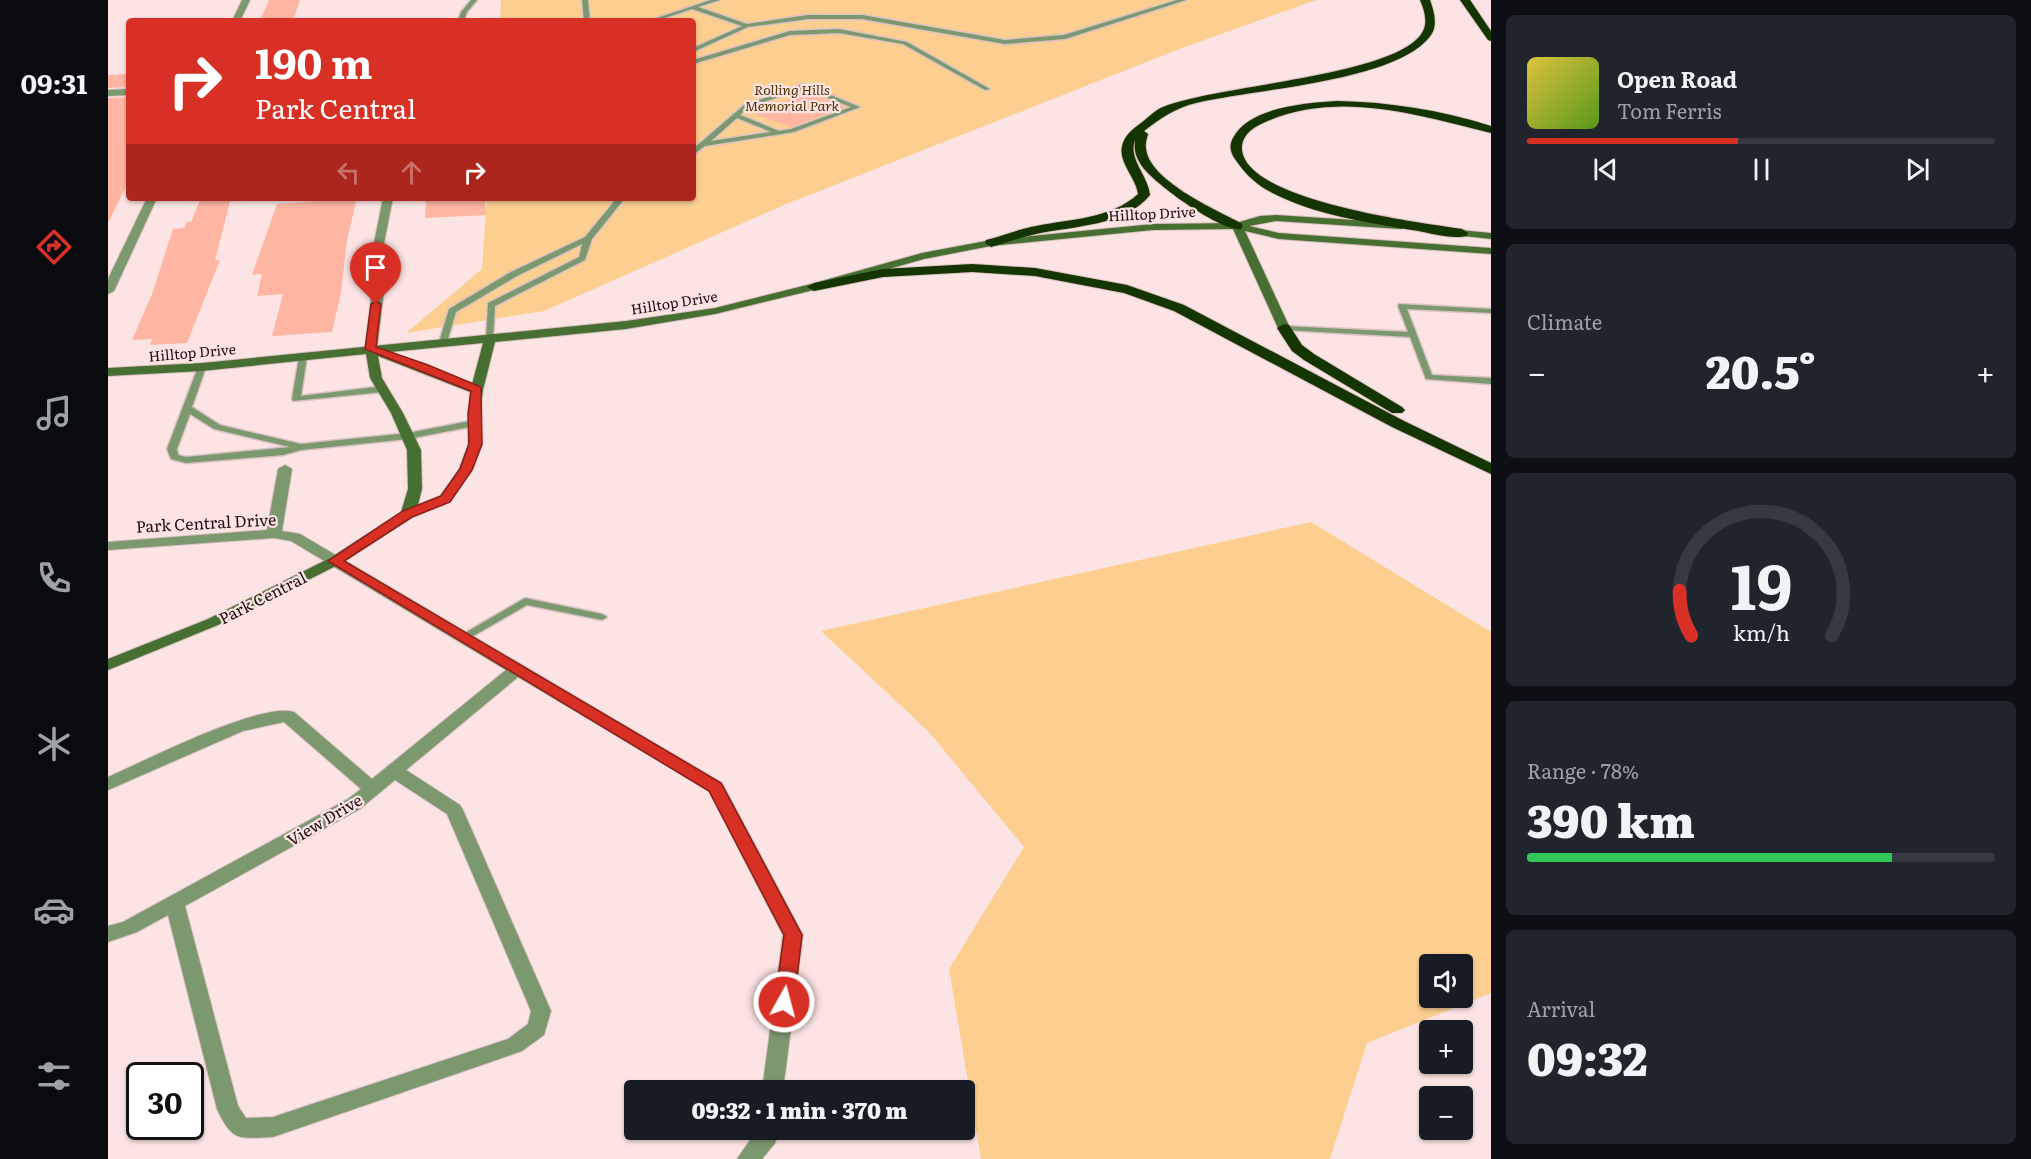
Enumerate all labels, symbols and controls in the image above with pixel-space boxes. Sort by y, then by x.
text: 190 m [255,30,373,92]
icon: right [156,42,234,120]
text: 09:31 [20,62,88,102]
text: Open Road [1617,62,1737,95]
park label: Rolling Hills Memorial Park [745,79,839,115]
text: Park Central [255,87,416,127]
text: Tom Ferris [1617,95,1722,125]
icon: previous [1589,153,1622,186]
icon: pause [1745,153,1778,186]
icon: next [1901,153,1934,186]
icon: left [332,156,365,189]
icon: ahead [395,156,428,189]
icon: right [458,156,491,189]
street label: Hilltop Drive [1108,201,1196,225]
icon: directions [33,226,75,268]
pin [350,242,401,304]
icon: arrive [359,251,392,284]
street label: Hilltop Drive [629,285,719,319]
text: Climate [1527,306,1602,336]
text: 20.5° [1706,336,1816,403]
street label: Hilltop Drive [148,338,236,366]
text: − [1527,346,1546,395]
text: + [1976,346,1995,395]
icon: music [33,392,75,434]
street label: Park Central Drive [135,506,277,538]
text: 19 [1730,538,1792,630]
icon: phone [33,557,75,599]
street label: Park Central [214,565,310,629]
text: km/h [1732,617,1790,649]
icon: climate [33,723,75,765]
text: Range · 78% [1527,755,1639,785]
text: 390 km [1527,785,1695,852]
street label: View Drive [282,787,366,851]
icon: car [33,889,75,931]
map controls [1419,954,1473,1140]
button: sound [1419,954,1473,1008]
position arrow [752,970,816,1034]
text: Arrival [1527,993,1595,1023]
button: + [1419,1020,1473,1074]
text: 09:32 [1527,1023,1648,1090]
icon: filters [33,1055,75,1097]
speed limit sign: 30 [126,1062,204,1140]
button: − [1419,1086,1473,1140]
text: 09:32 · 1 min · 370 m [691,1093,908,1126]

